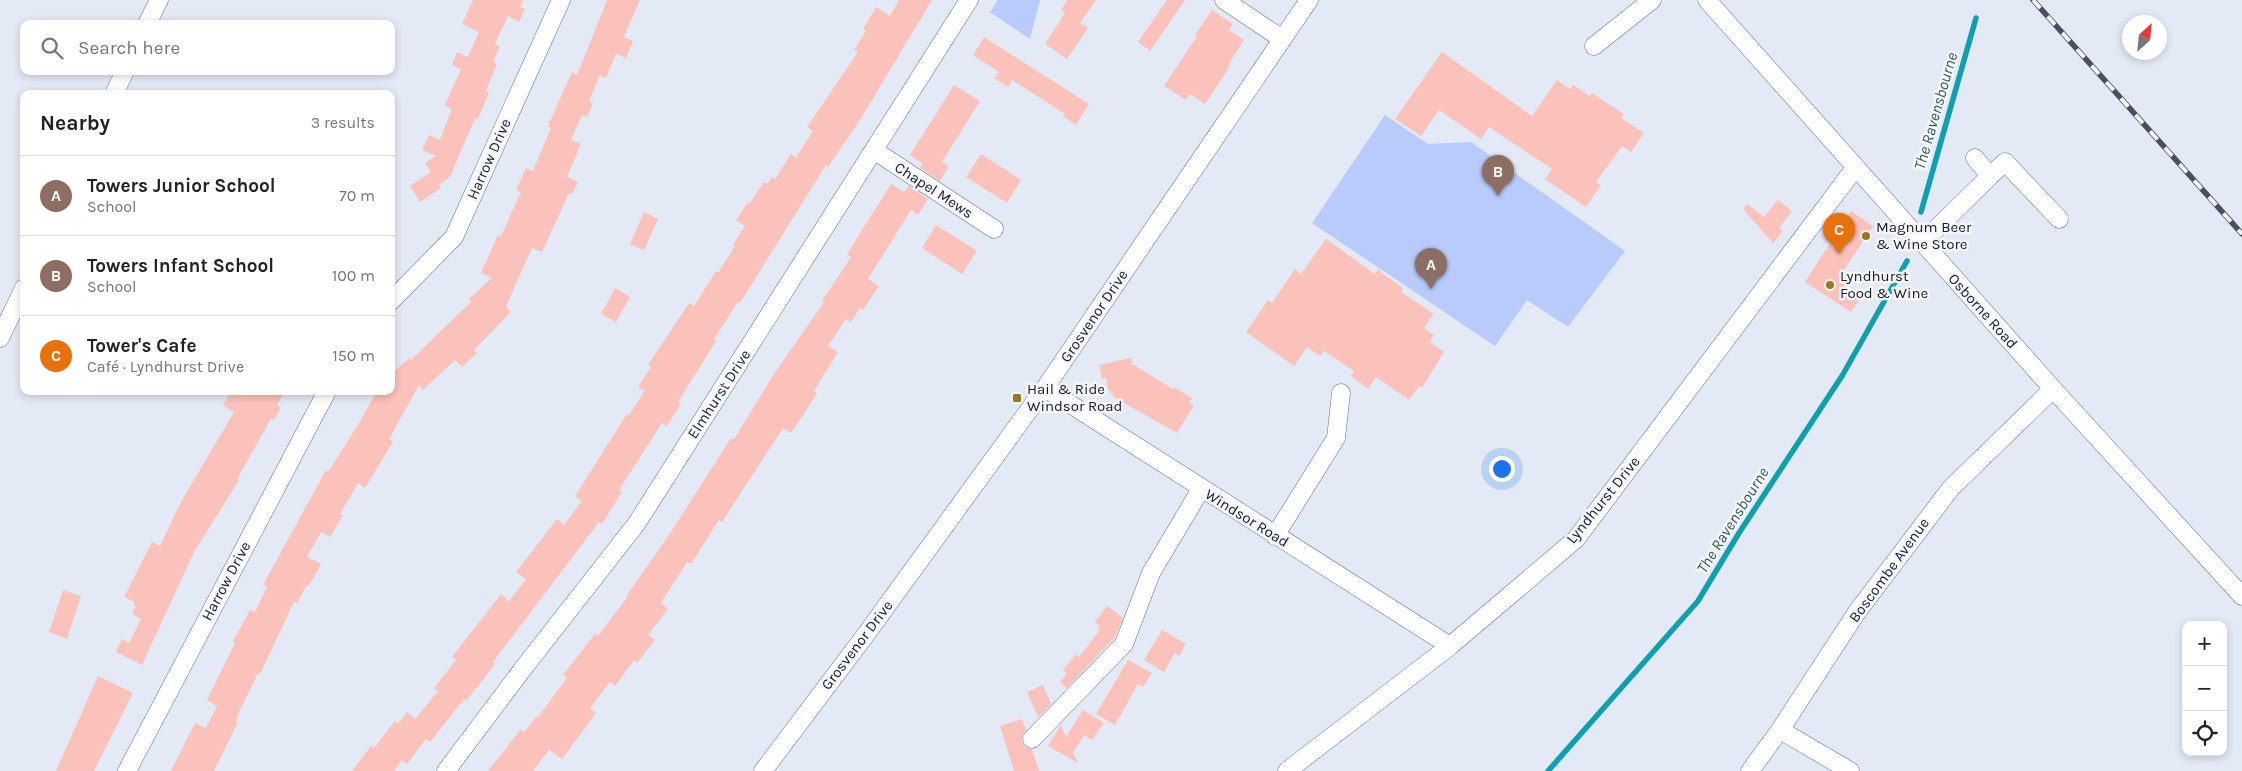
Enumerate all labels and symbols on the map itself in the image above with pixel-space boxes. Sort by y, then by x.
north arrow [2122,15,2167,60]
water label: The Ravensbourne [1910,50,1961,172]
street label: Harrow Drive [463,116,515,202]
pin: B [1482,155,1514,196]
street label: Chapel Mews [891,158,977,222]
pin: C [1823,213,1855,254]
place label: Magnum Beer & Wine Store [1876,218,1972,253]
marker: Magnum Beer & Wine Store [1860,230,1872,242]
pin: A [1415,248,1447,289]
street label: Grosvenor Drive [1056,266,1132,366]
place label: Lyndhurst Food & Wine [1840,267,1928,302]
street label: Osborne Road [1945,270,2021,352]
marker: Lyndhurst Food & Wine [1824,279,1836,291]
street label: Elmhurst Drive [684,346,754,442]
place label: Hail & Ride Windsor Road [1027,380,1122,415]
marker: Hail & Ride Windsor Road [1011,392,1023,404]
street label: Lyndhurst Drive [1562,453,1644,547]
your location [1489,456,1515,482]
water label: The Ravensbourne [1692,463,1773,577]
street label: Windsor Road [1202,485,1292,551]
street label: Boscombe Avenue [1845,514,1933,626]
street label: Harrow Drive [198,538,254,624]
street label: Grosvenor Drive [817,597,897,693]

